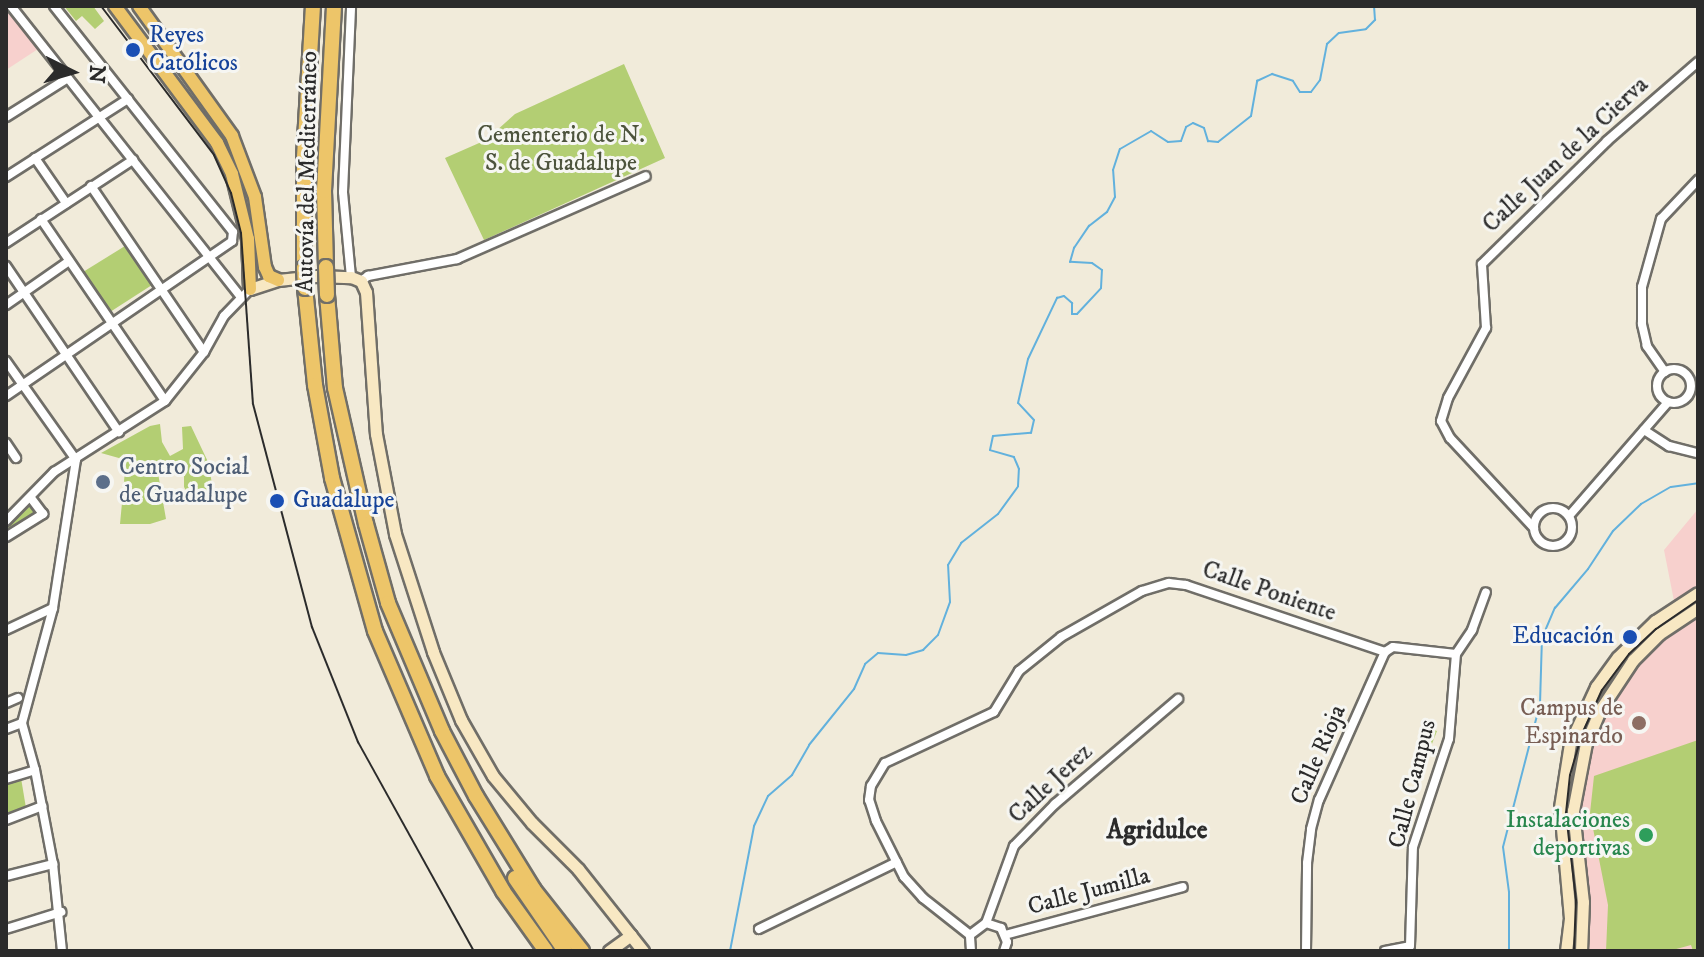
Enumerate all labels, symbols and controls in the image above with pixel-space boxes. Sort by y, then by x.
place label: Reyes Católicos [149,22,238,78]
north arrow [32,32,112,112]
marker: Reyes Católicos [124,41,142,59]
street label: Autovía del Mediterráneo [291,51,325,293]
text: N [82,64,111,84]
street label: Calle Juan de la Cierva [1477,71,1655,239]
park label: Cementerio de N. S. de Guadalupe [477,122,645,178]
place label: Centro Social de Guadalupe [119,454,249,510]
marker: Centro Social de Guadalupe [94,473,112,491]
place label: Guadalupe [293,487,394,515]
marker: Guadalupe [268,492,286,510]
street label: Calle Poniente [1198,556,1340,628]
place label: Educación [1512,623,1614,651]
marker: Educación [1621,628,1639,646]
place label: Campus de Espinardo [1520,695,1623,751]
street label: Calle Rioja [1285,701,1353,809]
marker: Campus de Espinardo [1630,714,1648,732]
street label: Calle Campus [1383,717,1443,851]
street label: Calle Jerez [1003,738,1099,830]
place label: Instalaciones deportivas [1506,807,1630,863]
district label: Agridulce [1107,815,1207,847]
marker: Instalaciones deportivas [1637,826,1655,844]
street label: Calle Jumilla [1025,862,1153,922]

